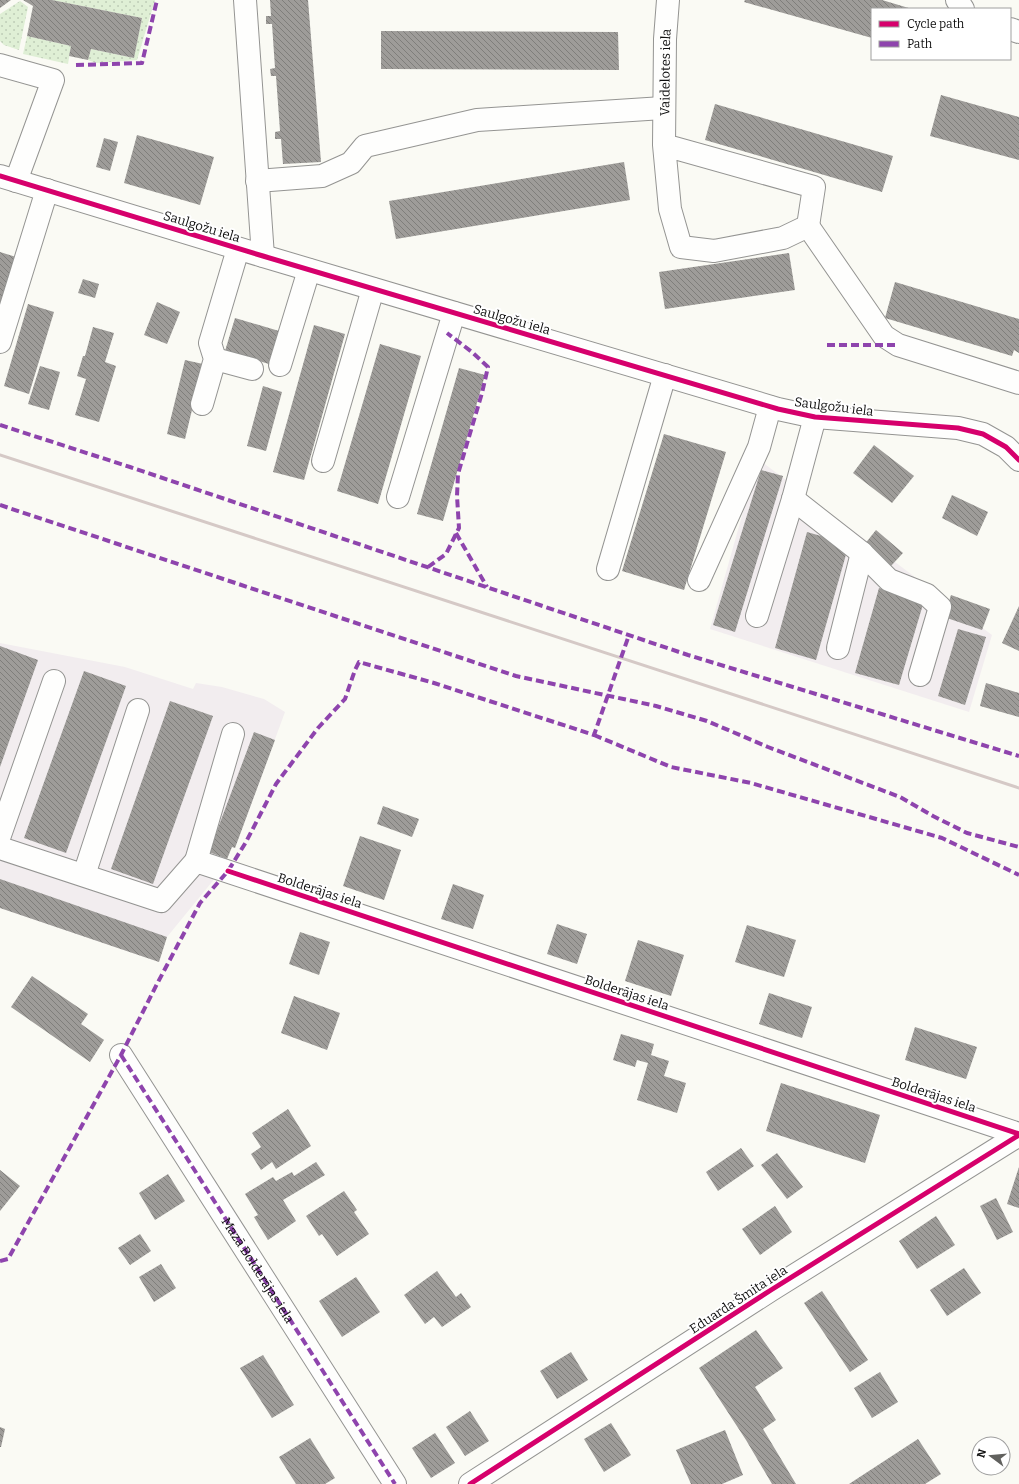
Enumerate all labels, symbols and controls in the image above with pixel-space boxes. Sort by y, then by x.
legend [871,8,1011,60]
text: Cycle path [907,17,965,31]
street label: Vaidelotes iela [657,28,674,116]
text: Path [907,37,933,51]
street label: Saulgožu iela [162,208,242,245]
street label: Saulgožu iela [472,301,552,338]
street label: Saulgožu iela [794,394,874,419]
street label: Bolderājas iela [276,870,364,911]
street label: Bolderājas iela [583,972,671,1013]
street label: Bolderājas iela [890,1074,978,1115]
street label: Mazā Bolderājas iela [219,1215,297,1326]
street label: Eduarda Šmita iela [687,1262,790,1336]
north arrow [971,1436,1011,1476]
text: N [974,1447,989,1459]

